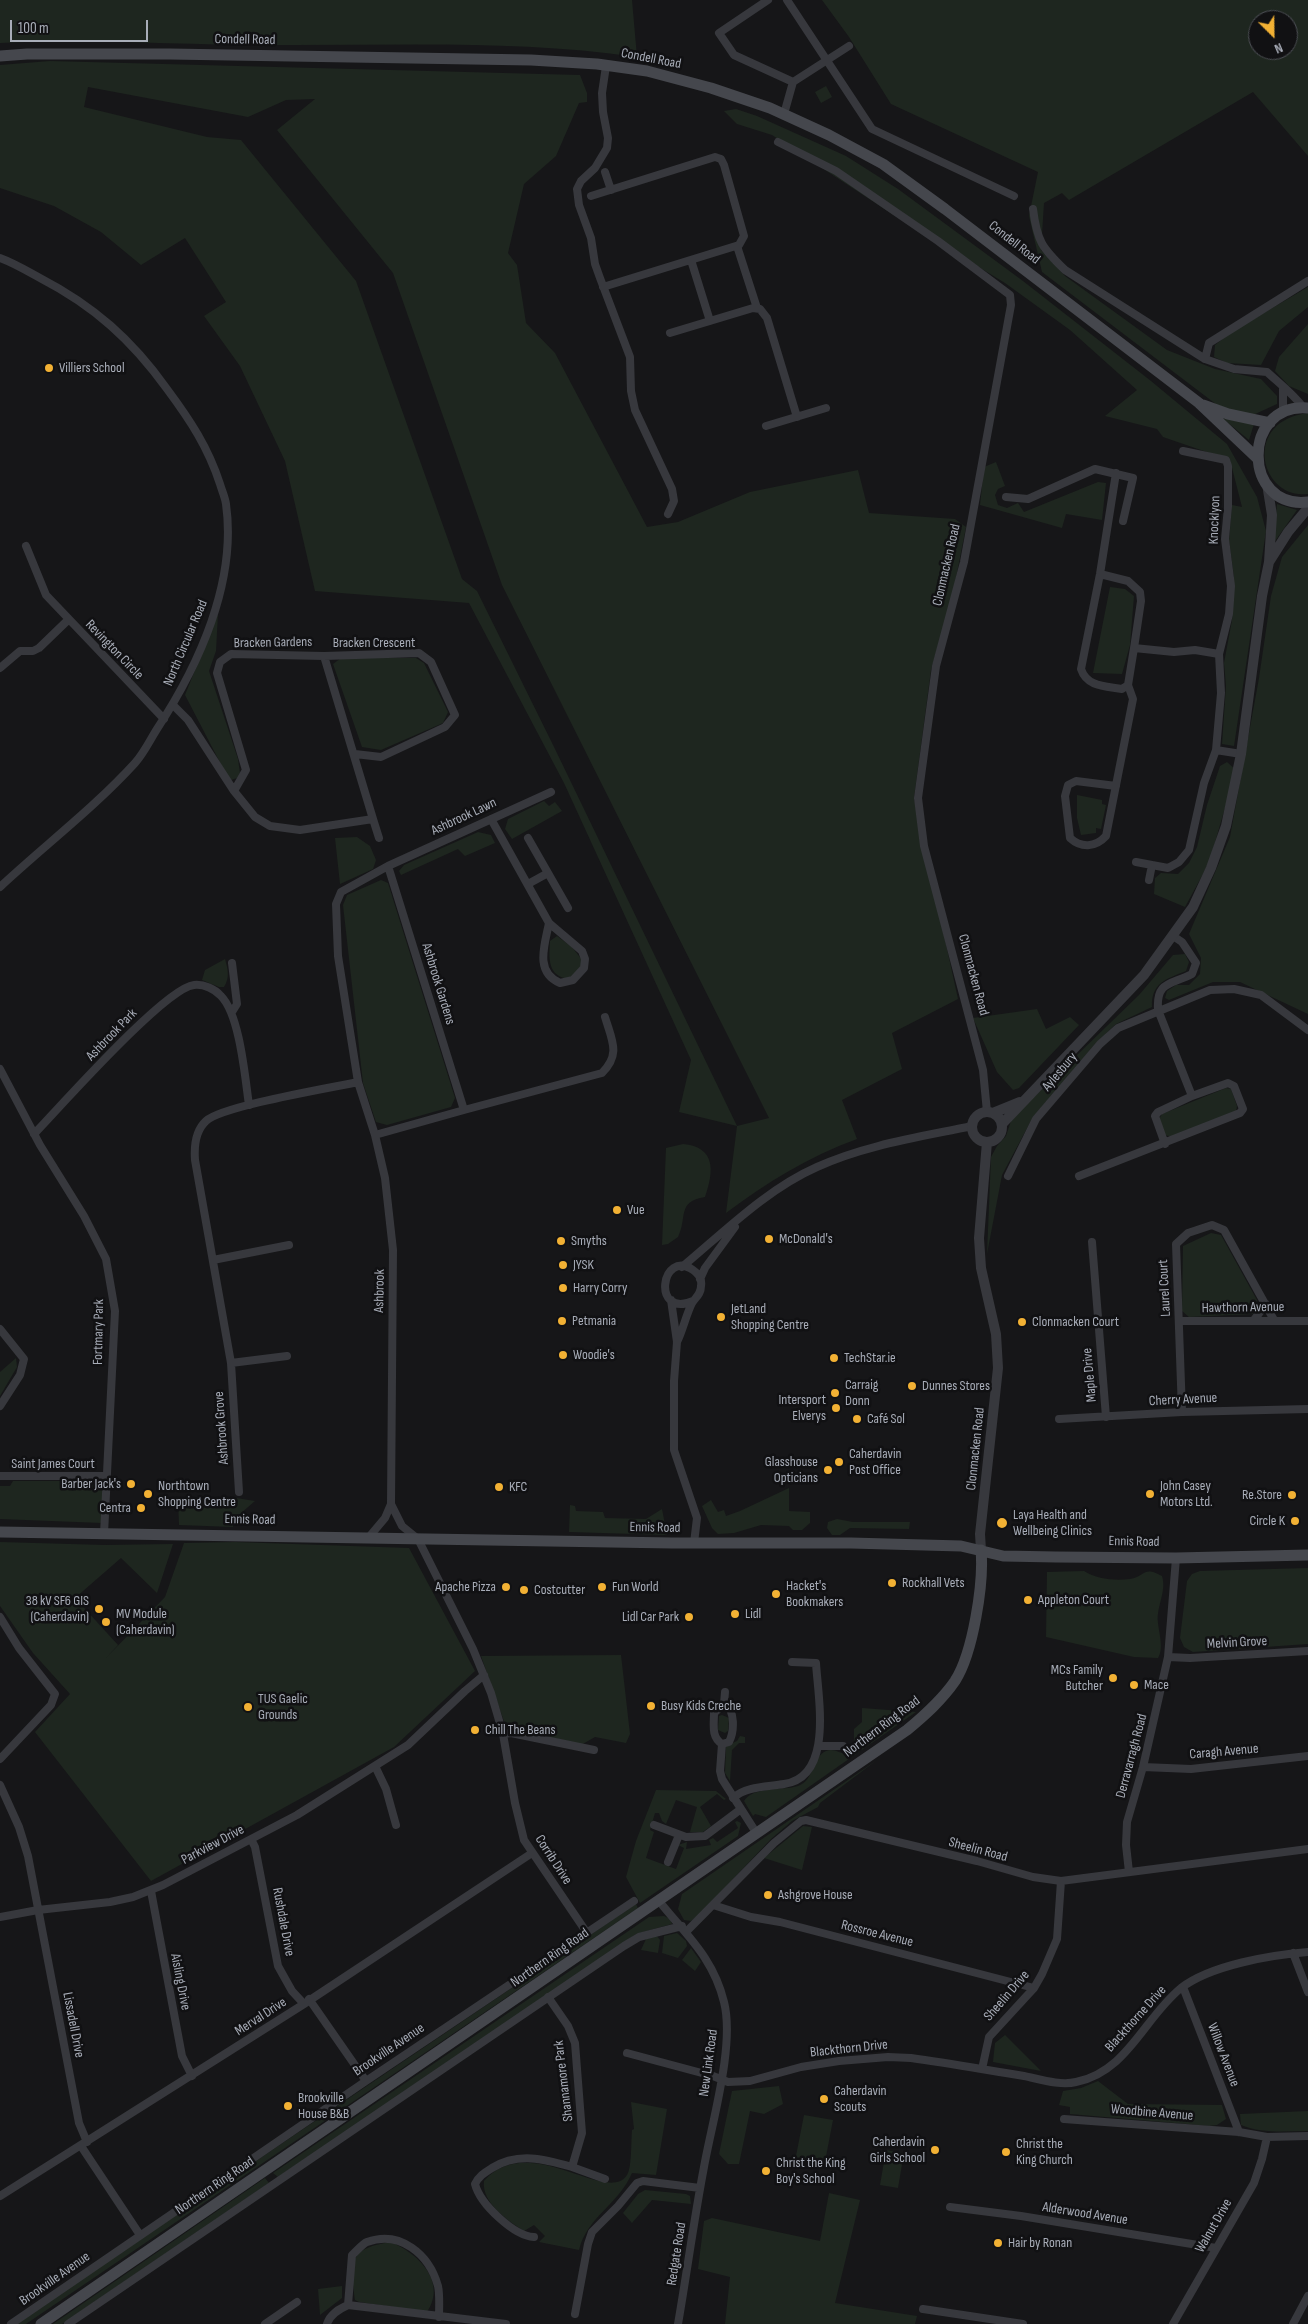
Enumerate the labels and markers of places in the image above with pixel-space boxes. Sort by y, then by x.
place label: Villiers School [59,360,125,376]
marker: Villiers School [43,362,55,374]
place label: Vue [627,1202,645,1218]
marker: Vue [611,1204,623,1216]
place label: McDonald's [779,1231,833,1247]
place label: Smyths [571,1233,607,1249]
marker: McDonald's [763,1233,775,1245]
marker: Smyths [555,1235,567,1247]
place label: JYSK [573,1257,594,1273]
marker: JYSK [557,1259,569,1271]
place label: Harry Corry [573,1280,627,1296]
marker: Harry Corry [557,1282,569,1294]
place label: JetLand Shopping Centre [731,1301,809,1334]
marker: JetLand Shopping Centre [715,1311,727,1323]
place label: Petmania [572,1313,616,1329]
place label: Clonmacken Court [1032,1314,1119,1330]
marker: Petmania [556,1315,568,1327]
marker: Clonmacken Court [1016,1316,1028,1328]
place label: Woodie's [573,1347,615,1363]
marker: Woodie's [557,1349,569,1361]
place label: TechStar.ie [844,1350,896,1366]
marker: TechStar.ie [828,1352,840,1364]
place label: Carraig Donn [845,1377,878,1410]
place label: Dunnes Stores [922,1378,990,1394]
marker: Dunnes Stores [906,1380,918,1392]
marker: Carraig Donn [829,1387,841,1399]
place label: Intersport Elverys [778,1392,826,1424]
marker: Intersport Elverys [830,1402,842,1414]
place label: Café Sol [867,1411,905,1427]
marker: Café Sol [851,1413,863,1425]
place label: Caherdavin Post Office [849,1446,901,1478]
place label: Glasshouse Opticians [765,1454,818,1486]
marker: Caherdavin Post Office [833,1456,845,1468]
marker: Glasshouse Opticians [822,1464,834,1476]
place label: Barber Jack's [61,1476,121,1492]
marker: Barber Jack's [125,1478,137,1490]
place label: Northtown Shopping Centre [158,1478,236,1510]
place label: John Casey Motors Ltd. [1160,1478,1213,1510]
place label: KFC [509,1479,527,1495]
marker: KFC [493,1481,505,1493]
place label: Re.Store [1242,1487,1282,1503]
marker: Northtown Shopping Centre [142,1488,154,1500]
marker: John Casey Motors Ltd. [1144,1488,1156,1500]
marker: Re.Store [1286,1489,1298,1501]
place label: Centra [99,1500,131,1516]
marker: Centra [135,1502,147,1514]
place label: Laya Health and Wellbeing Clinics [1013,1507,1092,1540]
place label: Circle K [1249,1513,1285,1529]
marker: Circle K [1289,1515,1301,1527]
marker: Laya Health and Wellbeing Clinics [995,1516,1009,1530]
place label: Rockhall Vets [902,1575,965,1591]
marker: Rockhall Vets [886,1577,898,1589]
place label: Hacket's Bookmakers [786,1578,843,1610]
place label: Apache Pizza [435,1579,496,1595]
place label: Fun World [612,1579,659,1595]
marker: Apache Pizza [500,1581,512,1593]
marker: Fun World [596,1581,608,1593]
place label: Costcutter [534,1582,585,1598]
marker: Costcutter [518,1584,530,1596]
marker: Hacket's Bookmakers [770,1588,782,1600]
place label: Appleton Court [1038,1592,1109,1608]
place label: 38 kV SF6 GIS (Caherdavin) [26,1593,89,1625]
marker: Appleton Court [1022,1594,1034,1606]
marker: 38 kV SF6 GIS (Caherdavin) [93,1603,105,1615]
place label: MV Module (Caherdavin) [116,1606,175,1638]
place label: Lidl [745,1606,761,1622]
marker: Lidl [729,1608,741,1620]
place label: Lidl Car Park [622,1609,679,1625]
marker: Lidl Car Park [683,1611,695,1623]
marker: MV Module (Caherdavin) [100,1616,112,1628]
place label: MCs Family Butcher [1051,1662,1103,1694]
marker: MCs Family Butcher [1107,1672,1119,1684]
place label: Mace [1144,1677,1169,1693]
marker: Mace [1128,1679,1140,1691]
place label: TUS Gaelic Grounds [258,1691,308,1724]
place label: Busy Kids Creche [661,1698,741,1714]
marker: Busy Kids Creche [645,1700,657,1712]
marker: TUS Gaelic Grounds [242,1701,254,1713]
place label: Chill The Beans [485,1722,555,1738]
marker: Chill The Beans [469,1724,481,1736]
place label: Ashgrove House [778,1887,853,1903]
marker: Ashgrove House [762,1889,774,1901]
place label: Caherdavin Scouts [834,2083,886,2116]
place label: Brookville House B&B [298,2090,349,2122]
marker: Caherdavin Scouts [818,2093,830,2105]
marker: Brookville House B&B [282,2100,294,2112]
place label: Caherdavin Girls School [870,2134,925,2166]
place label: Christ the King Church [1016,2136,1073,2168]
marker: Caherdavin Girls School [929,2144,941,2156]
marker: Christ the King Church [1000,2146,1012,2158]
place label: Christ the King Boy's School [776,2155,846,2188]
marker: Christ the King Boy's School [760,2165,772,2177]
place label: Hair by Ronan [1008,2235,1072,2251]
marker: Hair by Ronan [992,2237,1004,2249]

